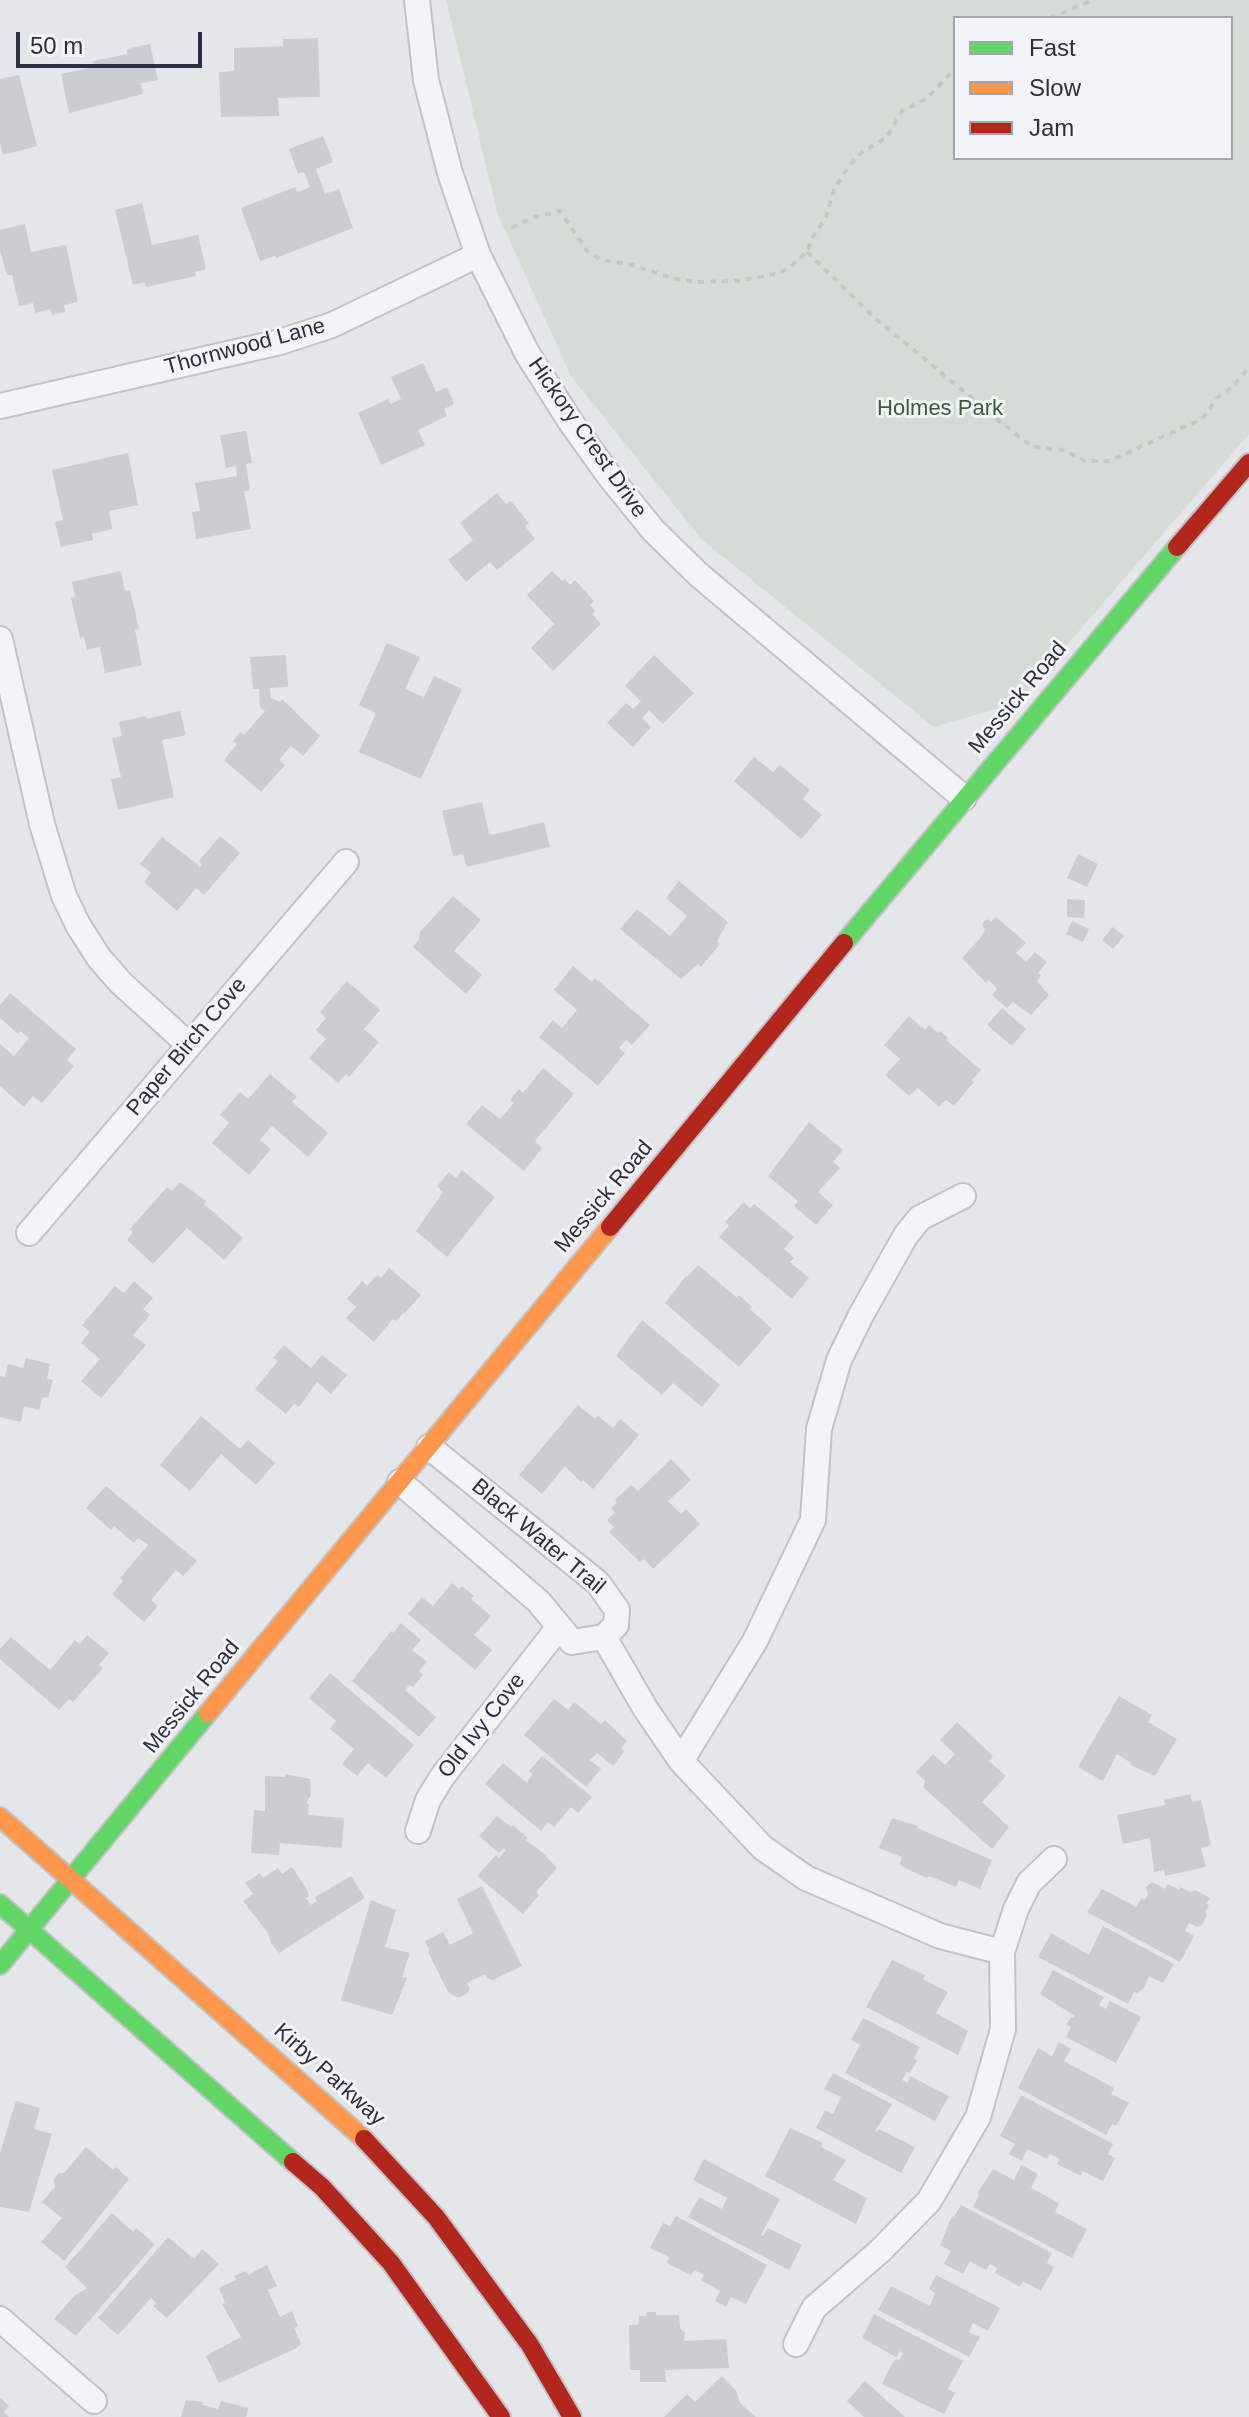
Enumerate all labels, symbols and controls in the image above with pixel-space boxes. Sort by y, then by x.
scale bar [20,16,206,66]
legend [953,16,1233,160]
text: 50 m [30,32,83,59]
text: Fast [1029,34,1076,61]
text: Slow [1029,74,1081,101]
text: Jam [1029,114,1074,141]
street label: Thornwood Lane [162,313,328,381]
street label: Hickory Crest Drive [522,353,652,523]
park label: Holmes Park [877,396,1003,422]
street label: Messick Road [963,637,1073,759]
street label: Paper Birch Cove [121,972,253,1122]
street label: Messick Road [549,1136,659,1258]
street label: Black Water Trail [466,1474,610,1600]
street label: Messick Road [138,1635,246,1759]
street label: Old Ivy Cove [433,1668,531,1784]
street label: Kirby Parkway [268,2018,390,2132]

